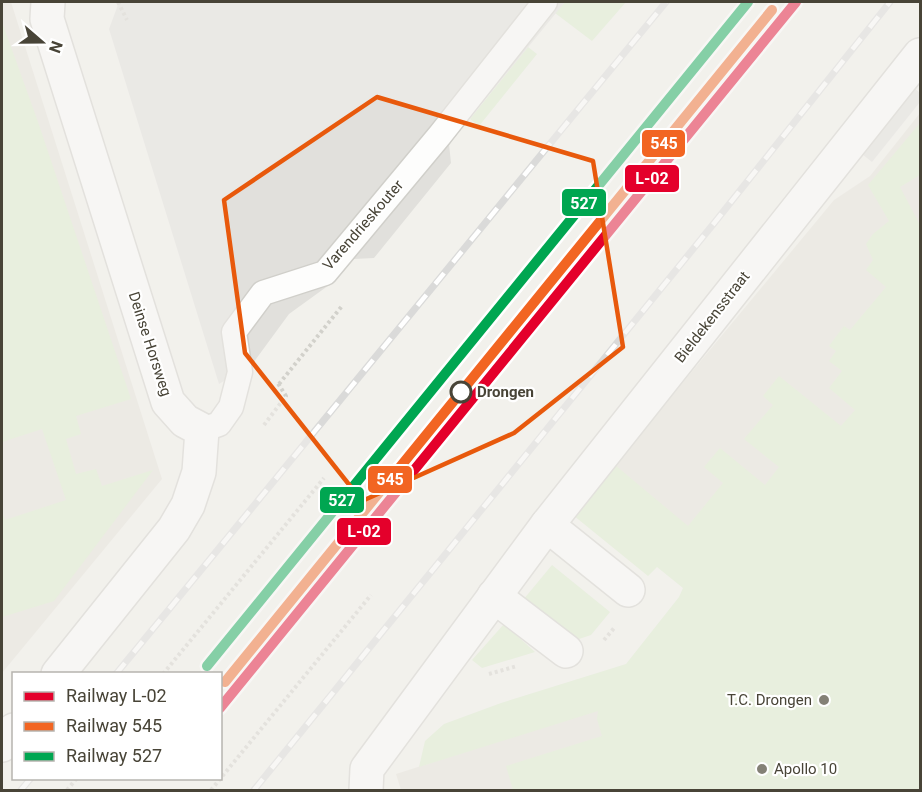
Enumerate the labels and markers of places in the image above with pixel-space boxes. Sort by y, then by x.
marker: Drongen [450,381,472,403]
place label: Drongen [477,383,534,401]
place label: T.C. Drongen [727,691,812,709]
marker: T.C. Drongen [817,693,831,707]
place label: Apollo 10 [774,760,837,778]
marker: Apollo 10 [755,762,769,776]

